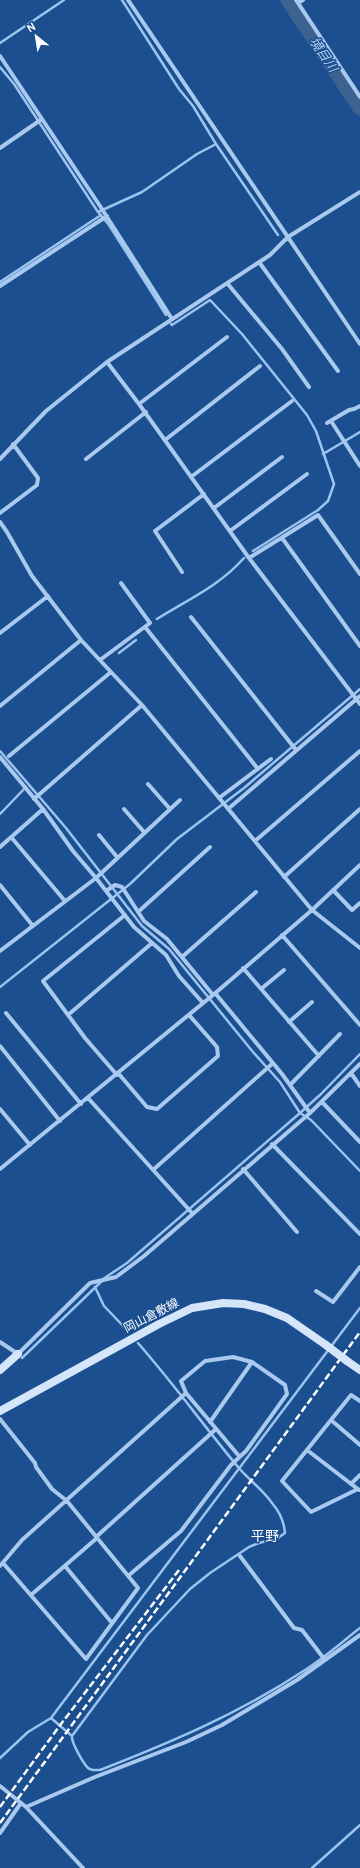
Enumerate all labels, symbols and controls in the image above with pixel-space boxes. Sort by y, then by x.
north arrow [16,16,56,56]
text: N [24,19,38,35]
water label: 境目川 [306,33,343,76]
street label: 岡山倉敷線 [121,1295,181,1335]
district label: 平野 [251,1527,279,1545]

